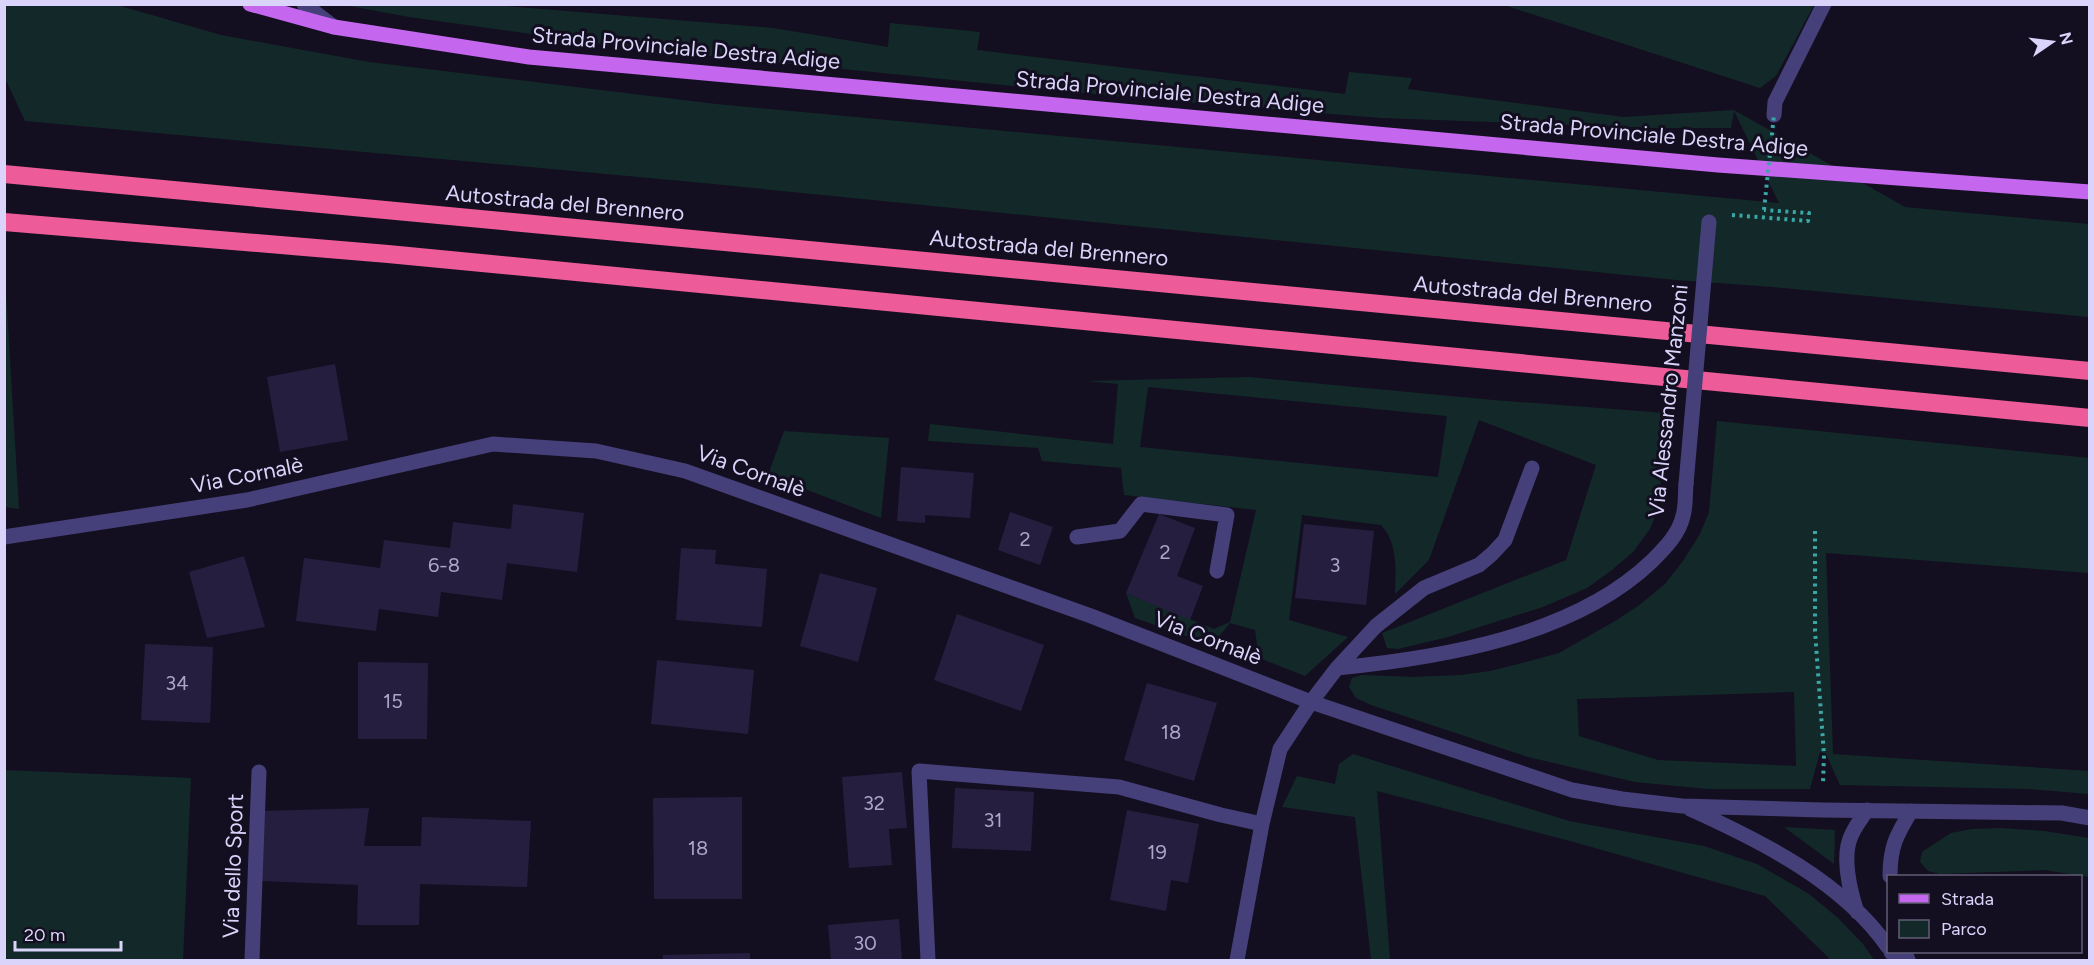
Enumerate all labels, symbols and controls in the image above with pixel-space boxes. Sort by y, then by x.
north arrow [2022,12,2082,72]
street label: Strada Provinciale Destra Adige [531,21,841,75]
text: N [2055,30,2077,47]
street label: Strada Provinciale Destra Adige [1015,65,1325,119]
street label: Strada Provinciale Destra Adige [1499,108,1809,162]
street label: Autostrada del Brennero [444,179,686,227]
street label: Autostrada del Brennero [928,224,1170,272]
street label: Autostrada del Brennero [1412,270,1654,318]
street label: Via Alessandro Manzoni [1642,283,1694,519]
street label: Via Cornalè [693,439,809,503]
street label: Via Cornalè [189,451,305,499]
house number: 2 [1019,527,1031,551]
house number: 2 [1159,540,1171,564]
house number: 6-8 [428,553,460,577]
house number: 3 [1330,553,1340,577]
street label: Via Cornalè [1150,605,1266,671]
house number: 34 [165,671,189,695]
house number: 15 [383,689,403,713]
house number: 18 [1161,720,1181,744]
house number: 32 [863,791,885,815]
street label: Via dello Sport [217,793,249,939]
house number: 31 [983,808,1003,832]
house number: 18 [688,836,708,860]
house number: 19 [1147,840,1167,864]
legend [1887,875,2082,953]
text: Strada [1941,888,1994,910]
scale bar [15,914,122,952]
text: Parco [1941,918,1987,940]
text: 20 m [24,924,65,946]
house number: 30 [853,931,877,955]

